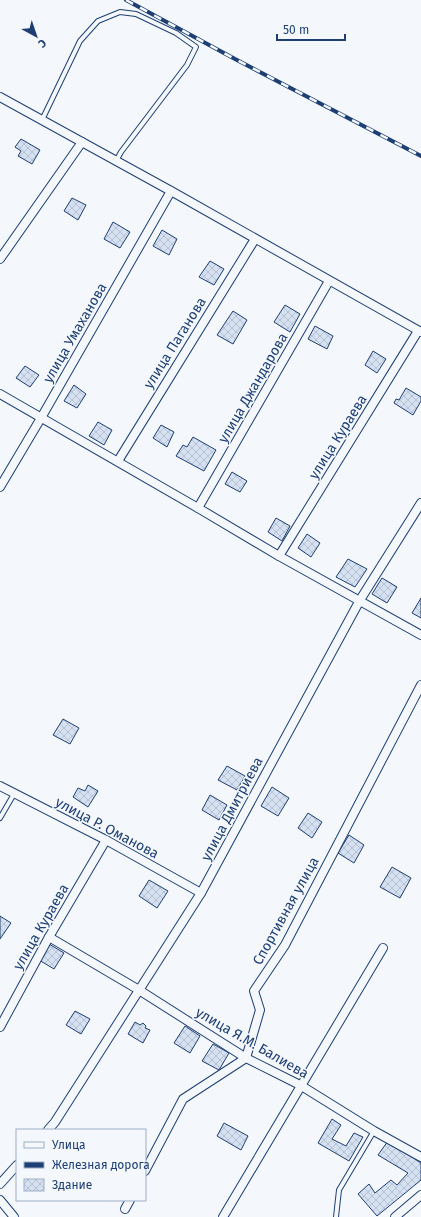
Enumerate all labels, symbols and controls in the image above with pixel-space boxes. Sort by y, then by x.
north arrow [16,16,56,56]
scale bar [277,16,345,42]
text: 50 m [283,23,309,37]
text: С [35,36,49,51]
street label: улица Умаханова [39,280,111,386]
street label: улица Паганова [140,294,210,392]
street label: улица Джандарова [215,330,291,446]
street label: улица Кураева [305,392,371,482]
street label: улица Дмитриева [197,754,267,864]
street label: улица Р. Оманова [52,794,162,862]
street label: Спортивная улица [249,854,323,968]
street label: улица Кураева [10,881,72,973]
street label: улица Я.М. Балиева [192,1004,312,1082]
legend [16,1129,146,1201]
text: Улица [52,1138,86,1152]
text: Железная дорога [52,1158,150,1172]
text: Здание [52,1178,92,1192]

